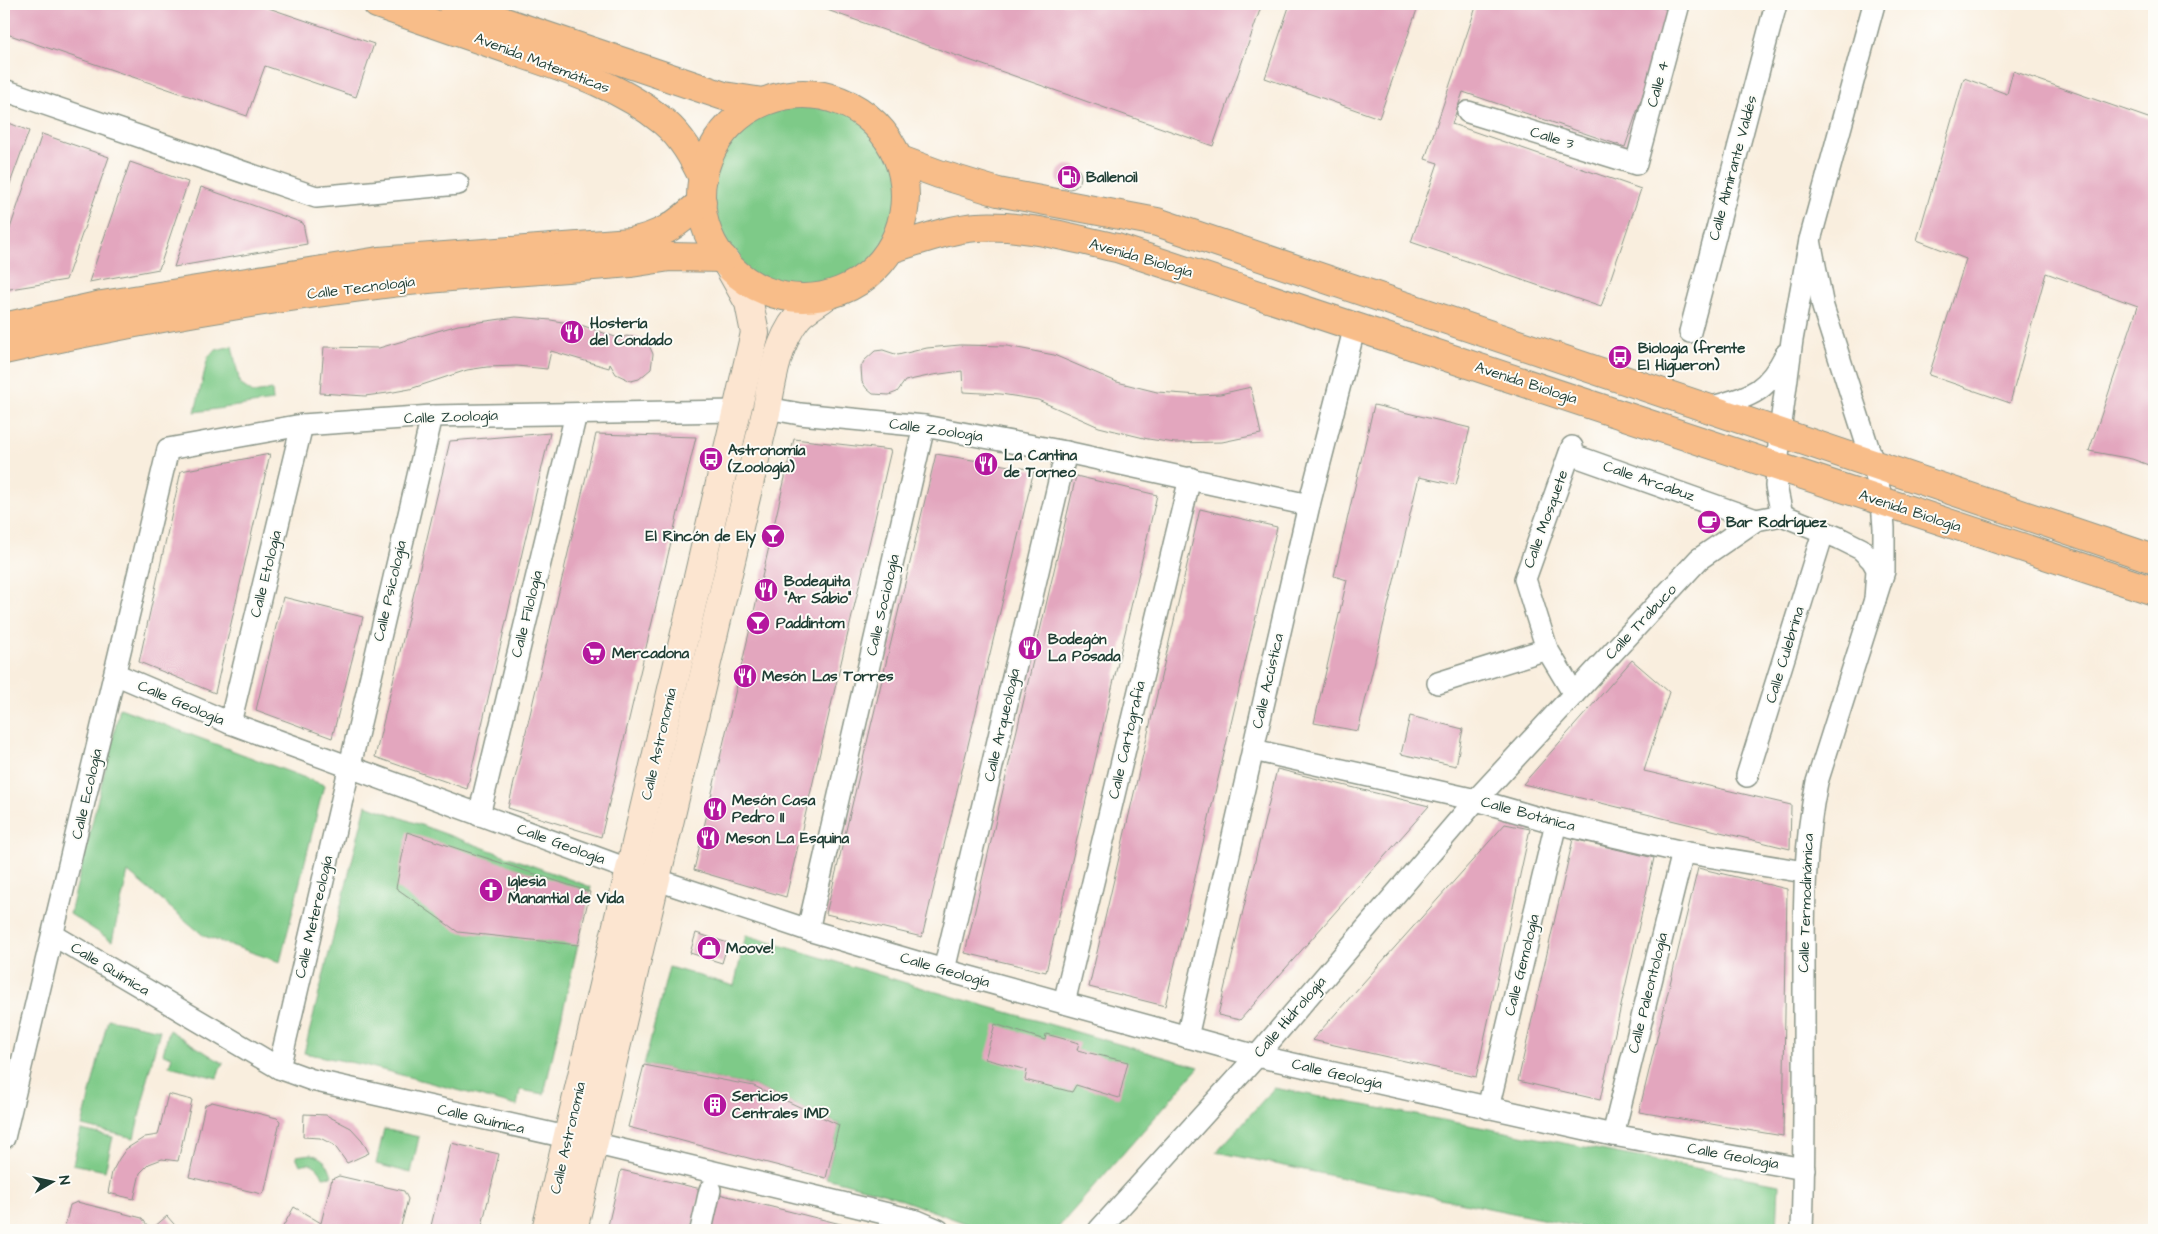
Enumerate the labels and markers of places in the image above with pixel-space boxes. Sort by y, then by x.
fuel station icon: Ballenoil [1056,164,1082,190]
place label: Ballenoil [1086,167,1138,188]
place label: Hostería del Condado [589,313,673,351]
restaurant icon: Hostería del Condado [559,319,585,345]
place label: Biologia (frente El Higueron) [1638,338,1745,378]
bus stop icon: Biologia (frente El Higueron) [1607,344,1633,370]
place label: Astronomía (Zoología) [727,440,806,480]
place label: La Cantina de Torneo [1003,445,1078,483]
bus stop icon: Astronomía (Zoología) [698,446,724,472]
restaurant icon: La Cantina de Torneo [973,451,999,477]
cafe icon: Bar Rodríguez [1696,509,1722,535]
place label: Bar Rodríguez [1726,512,1827,535]
bar icon: El Rincón de Ely [760,523,786,549]
place label: El Rincón de Ely [646,526,757,548]
place label: Bodeguita "Ar Sabio" [784,571,852,609]
restaurant icon: Bodeguita "Ar Sabio" [753,577,779,603]
bar icon: Paddintom [745,610,771,636]
place label: Paddintom [776,613,845,634]
place label: Bodegón La Posada [1048,629,1121,667]
restaurant icon: Bodegón La Posada [1017,635,1043,661]
supermarket icon: Mercadona [581,640,607,666]
place label: Mercadona [612,643,690,664]
restaurant icon: Mesón Las Torres [732,663,758,689]
place label: Mesón Las Torres [762,666,894,687]
place label: Mesón Casa Pedro II [732,790,816,828]
restaurant icon: Mesón Casa Pedro II [702,796,728,822]
restaurant icon: Meson La Esquina [695,825,721,851]
place label: Meson La Esquina [726,828,850,849]
place label: Iglesia Manantial de Vida [508,871,624,909]
church icon: Iglesia Manantial de Vida [478,877,504,903]
shop icon: Moove! [696,935,722,961]
place label: Moove! [726,938,774,959]
place label: Sericios Centrales IMD [731,1086,829,1124]
building icon: Sericios Centrales IMD [702,1092,728,1118]

